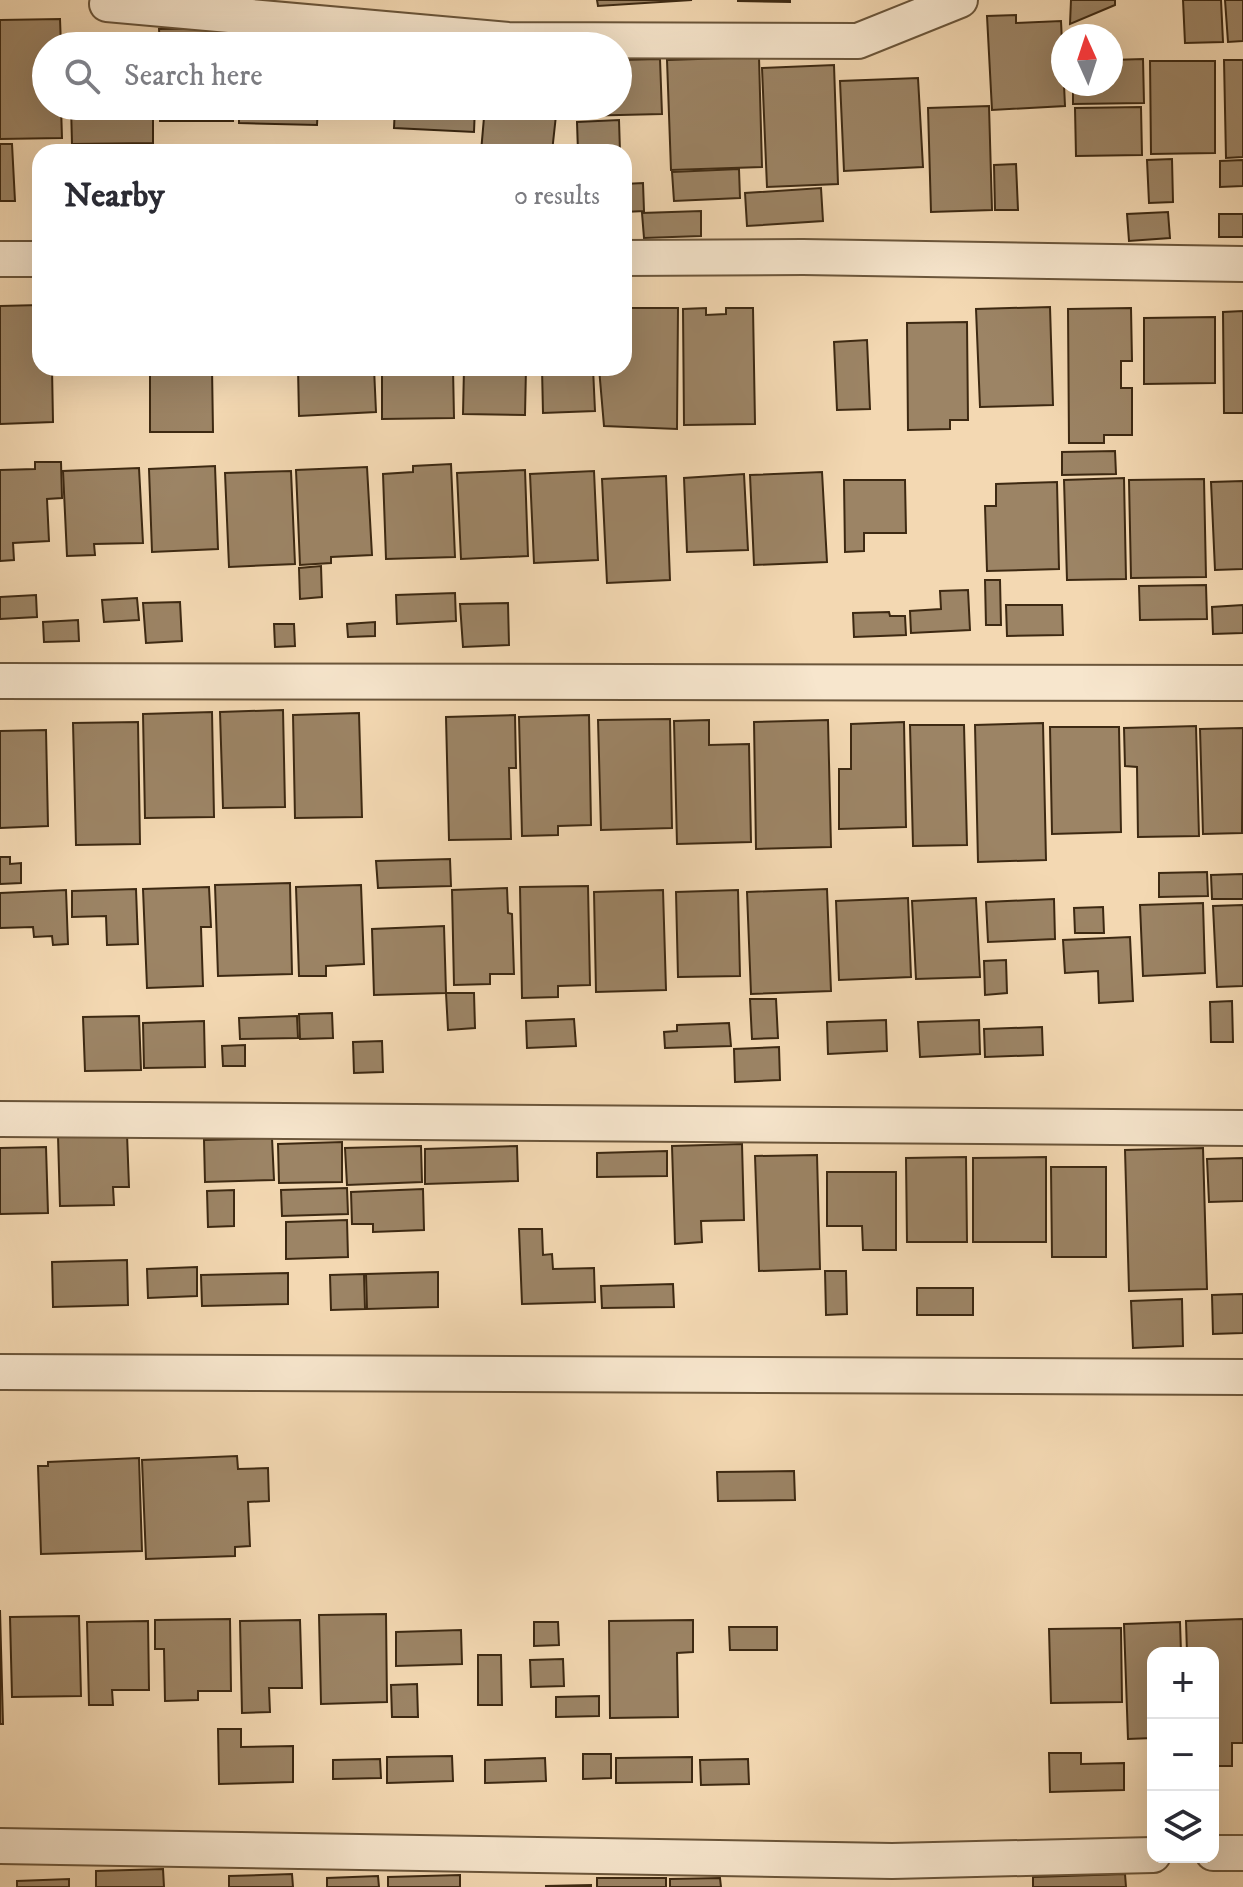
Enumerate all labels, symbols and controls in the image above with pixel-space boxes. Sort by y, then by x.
north arrow [1051,24,1123,96]
search box [32,32,632,120]
icon: search [60,54,104,98]
text: Search here [124,58,263,95]
text: Nearby [64,175,165,217]
text: 0 results [514,180,600,213]
map controls [1147,1647,1219,1863]
button: + [1147,1647,1219,1719]
button: − [1147,1719,1219,1791]
button: layers [1147,1791,1219,1863]

